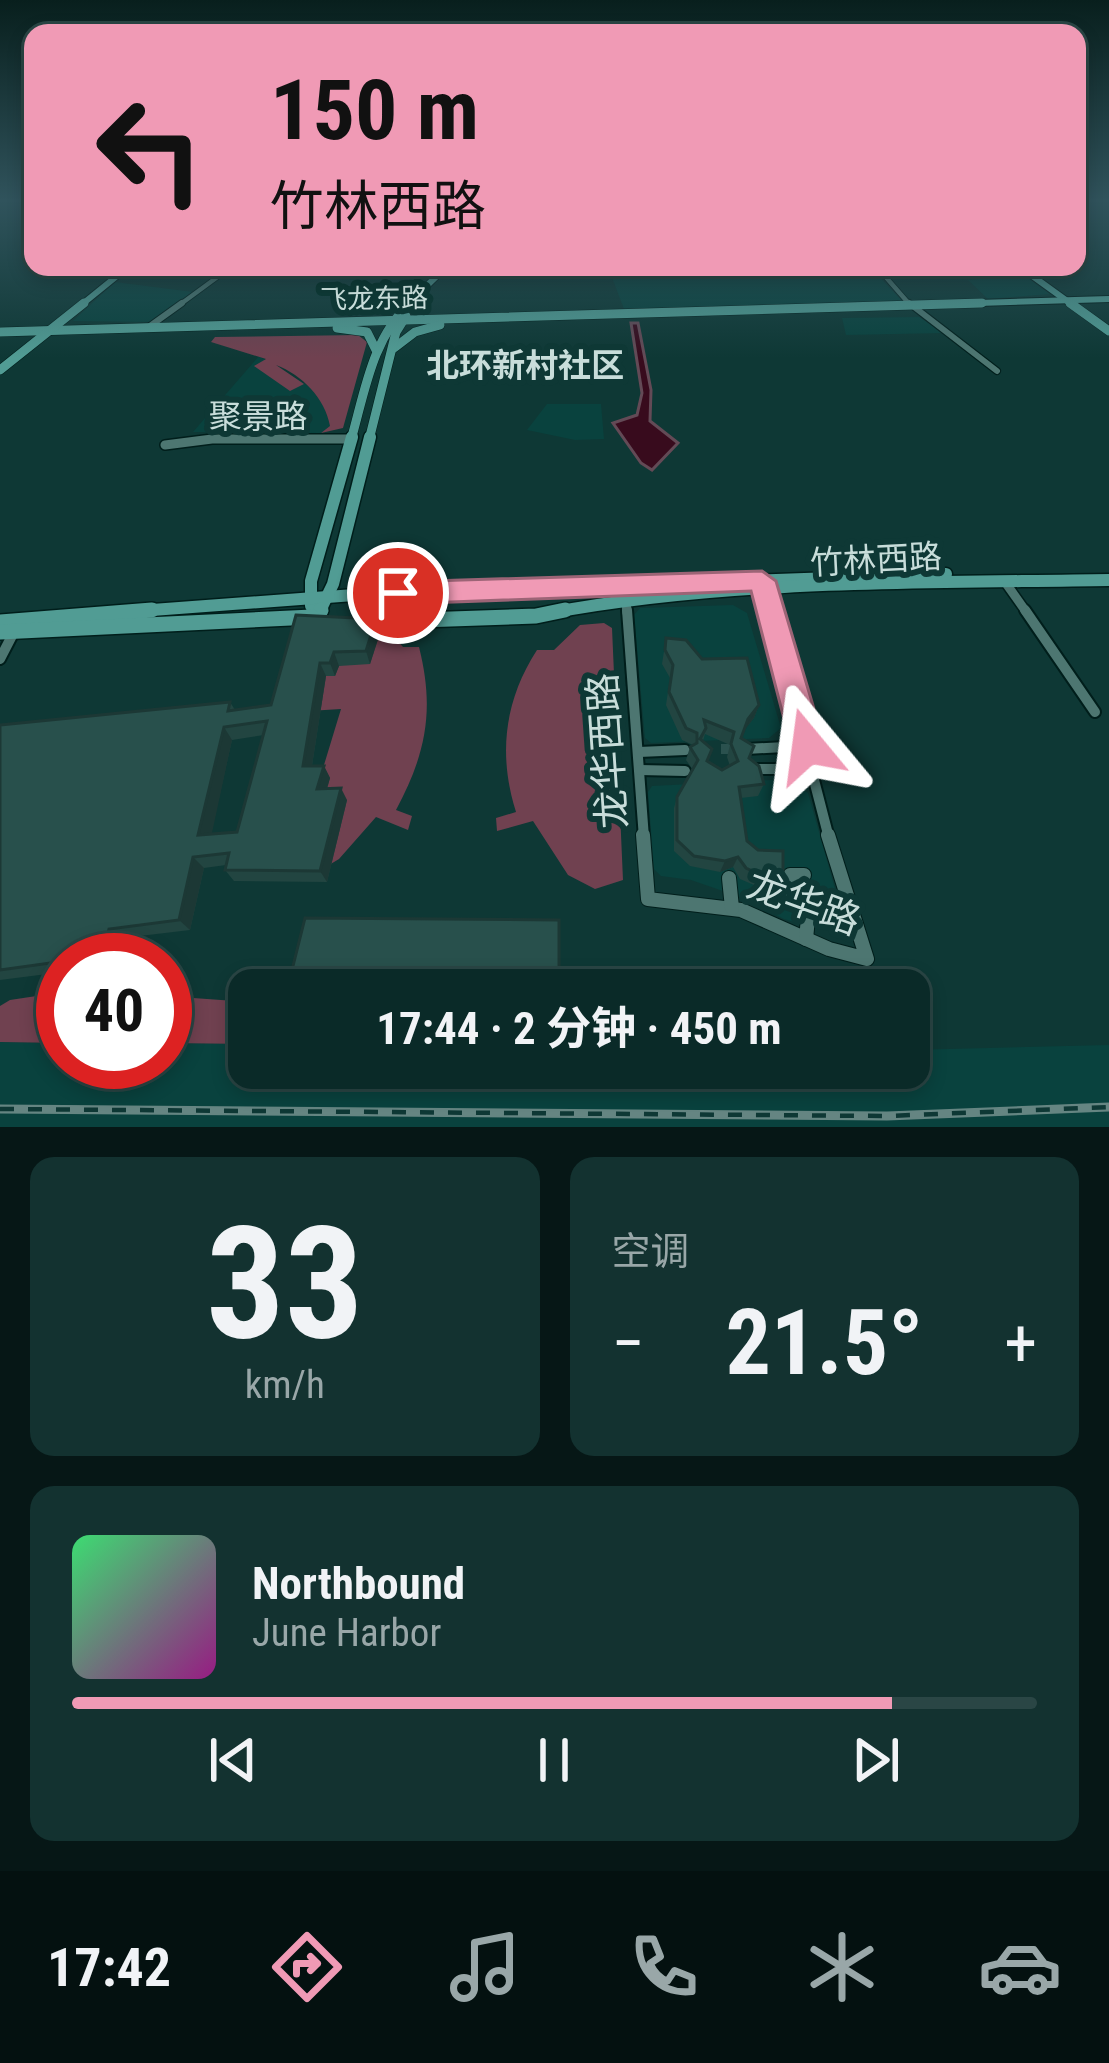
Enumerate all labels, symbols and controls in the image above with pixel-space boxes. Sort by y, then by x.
text: 150 m [270,61,479,160]
icon: left [72,72,228,228]
text: 竹林西路 [270,175,486,238]
street label: 飞龙东路 [320,282,428,316]
district label: 北环新村社区 [426,346,624,385]
street label: 聚景路 [209,397,308,436]
street label: 竹林西路 [809,537,943,582]
pin [347,542,449,644]
icon: arrive [365,560,431,626]
street label: 龙华西路 [580,672,636,830]
position arrow [745,683,871,809]
street label: 龙华路 [741,861,867,945]
speed limit sign: 40 [36,933,192,1089]
text: 17:44 · 2 分钟 · 450 m [376,1002,782,1055]
text: 33 [206,1192,364,1375]
text: 空调 [612,1229,690,1275]
text: 21.5° [726,1291,923,1396]
text: − [612,1305,645,1382]
text: + [1004,1305,1037,1382]
text: km/h [245,1362,325,1408]
text: Northbound [252,1557,465,1610]
text: June Harbor [252,1610,441,1656]
icon: previous [200,1727,266,1793]
icon: pause [521,1727,587,1793]
icon: next [843,1727,909,1793]
icon: directions [265,1925,349,2009]
icon: music [443,1925,527,2009]
icon: phone [622,1925,706,2009]
icon: climate [800,1925,884,2009]
icon: car [978,1925,1062,2009]
text: 17:42 [47,1936,171,1999]

